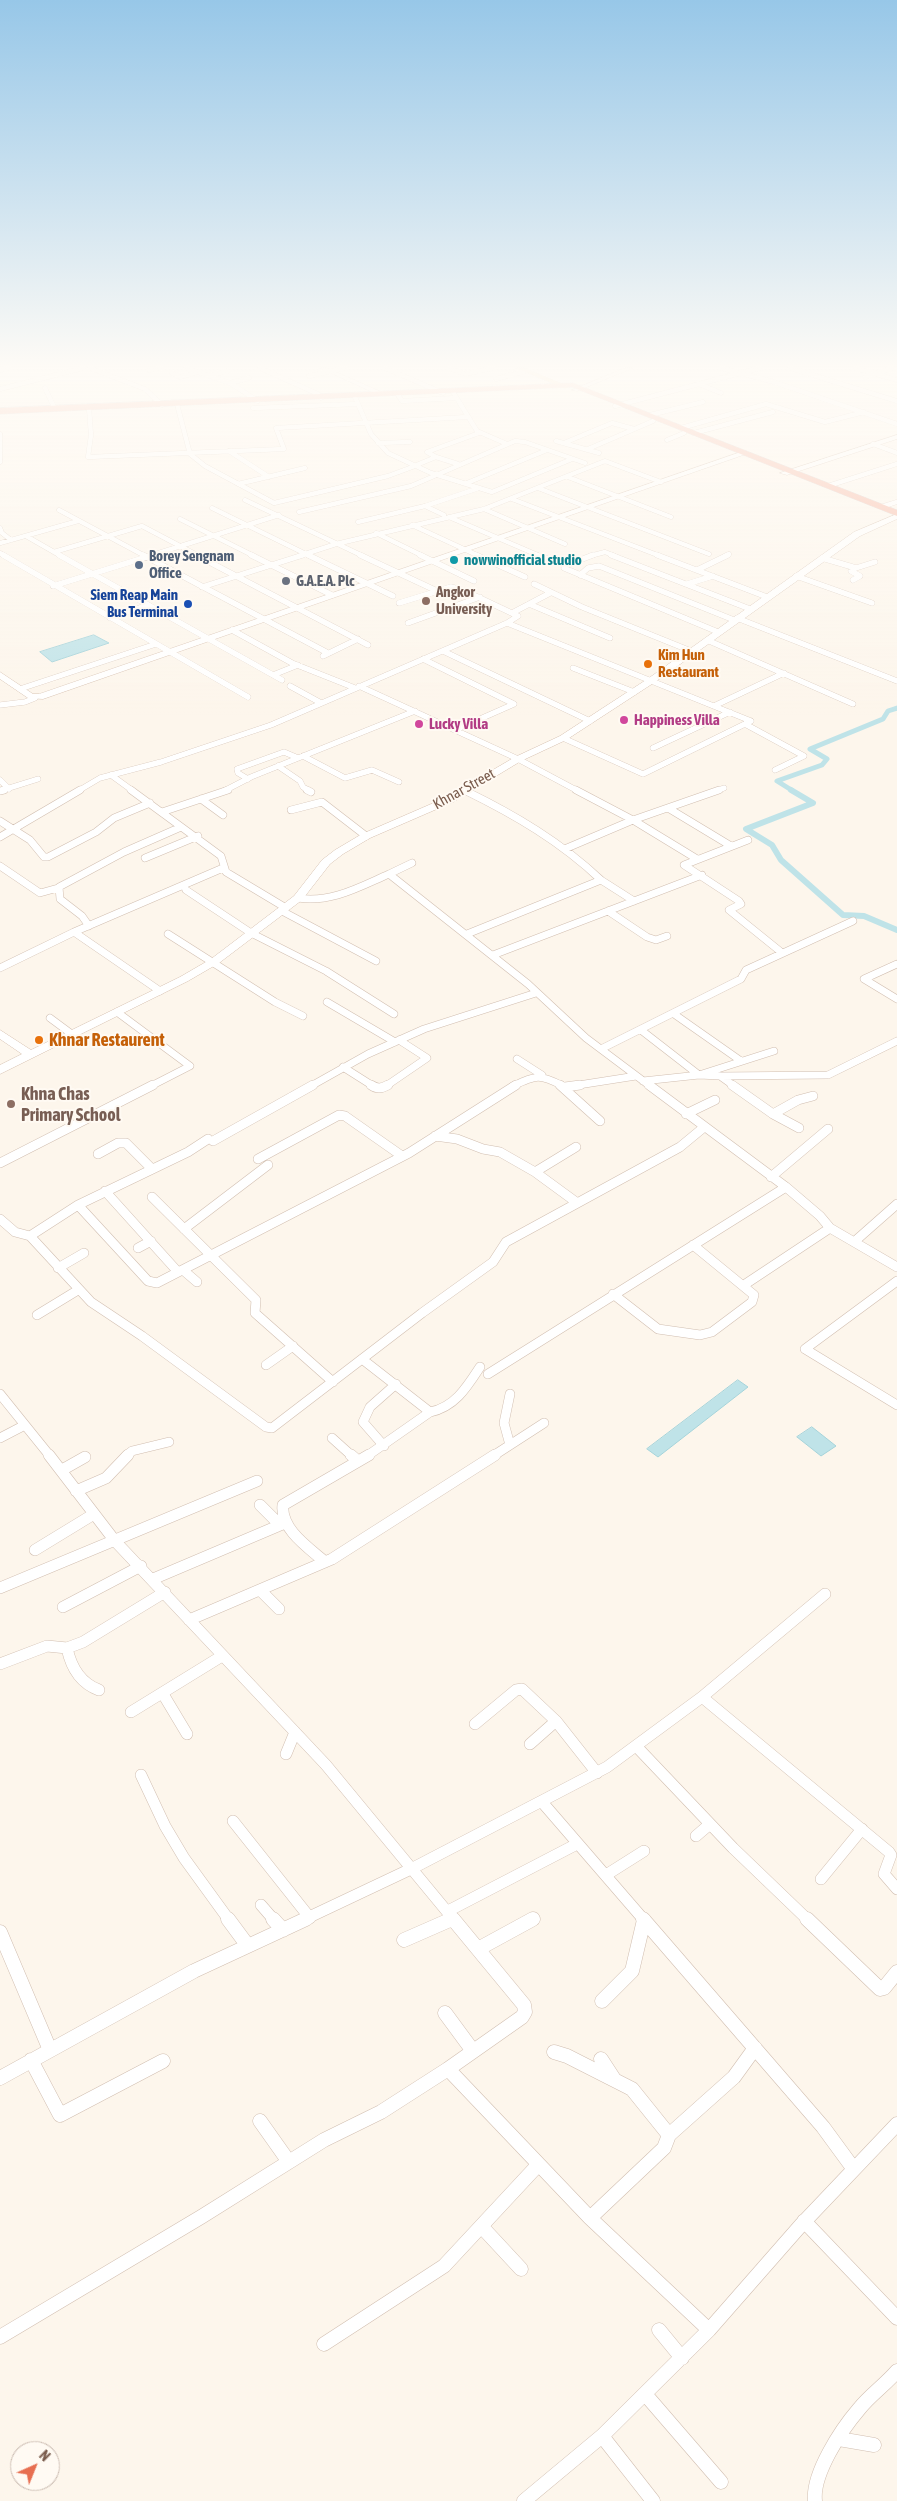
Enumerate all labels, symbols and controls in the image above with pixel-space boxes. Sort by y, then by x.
place label: Borey Sengnam Office [149,547,234,582]
place label: nowwinofficial studio [464,551,582,569]
marker: nowwinofficial studio [448,554,460,566]
marker: Borey Sengnam Office [133,559,145,571]
place label: G.A.E.A. Plc [296,572,354,590]
marker: G.A.E.A. Plc [280,575,292,587]
place label: Angkor University [436,583,492,618]
place label: Siem Reap Main Bus Terminal [90,586,178,621]
marker: Angkor University [420,595,432,607]
marker: Siem Reap Main Bus Terminal [182,598,194,610]
place label: Kim Hun Restaurant [658,646,719,681]
marker: Kim Hun Restaurant [642,658,654,670]
place label: Happiness Villa [634,711,720,729]
marker: Happiness Villa [618,714,630,726]
place label: Lucky Villa [429,715,488,733]
marker: Lucky Villa [413,718,425,730]
street label: Khnar Street [430,765,498,813]
place label: Khnar Restaurent [49,1029,165,1051]
marker: Khnar Restaurent [33,1034,45,1046]
place label: Khna Chas Primary School [21,1083,120,1126]
marker: Khna Chas Primary School [5,1098,17,1110]
north arrow [10,2441,60,2491]
text: N [36,2447,53,2465]

